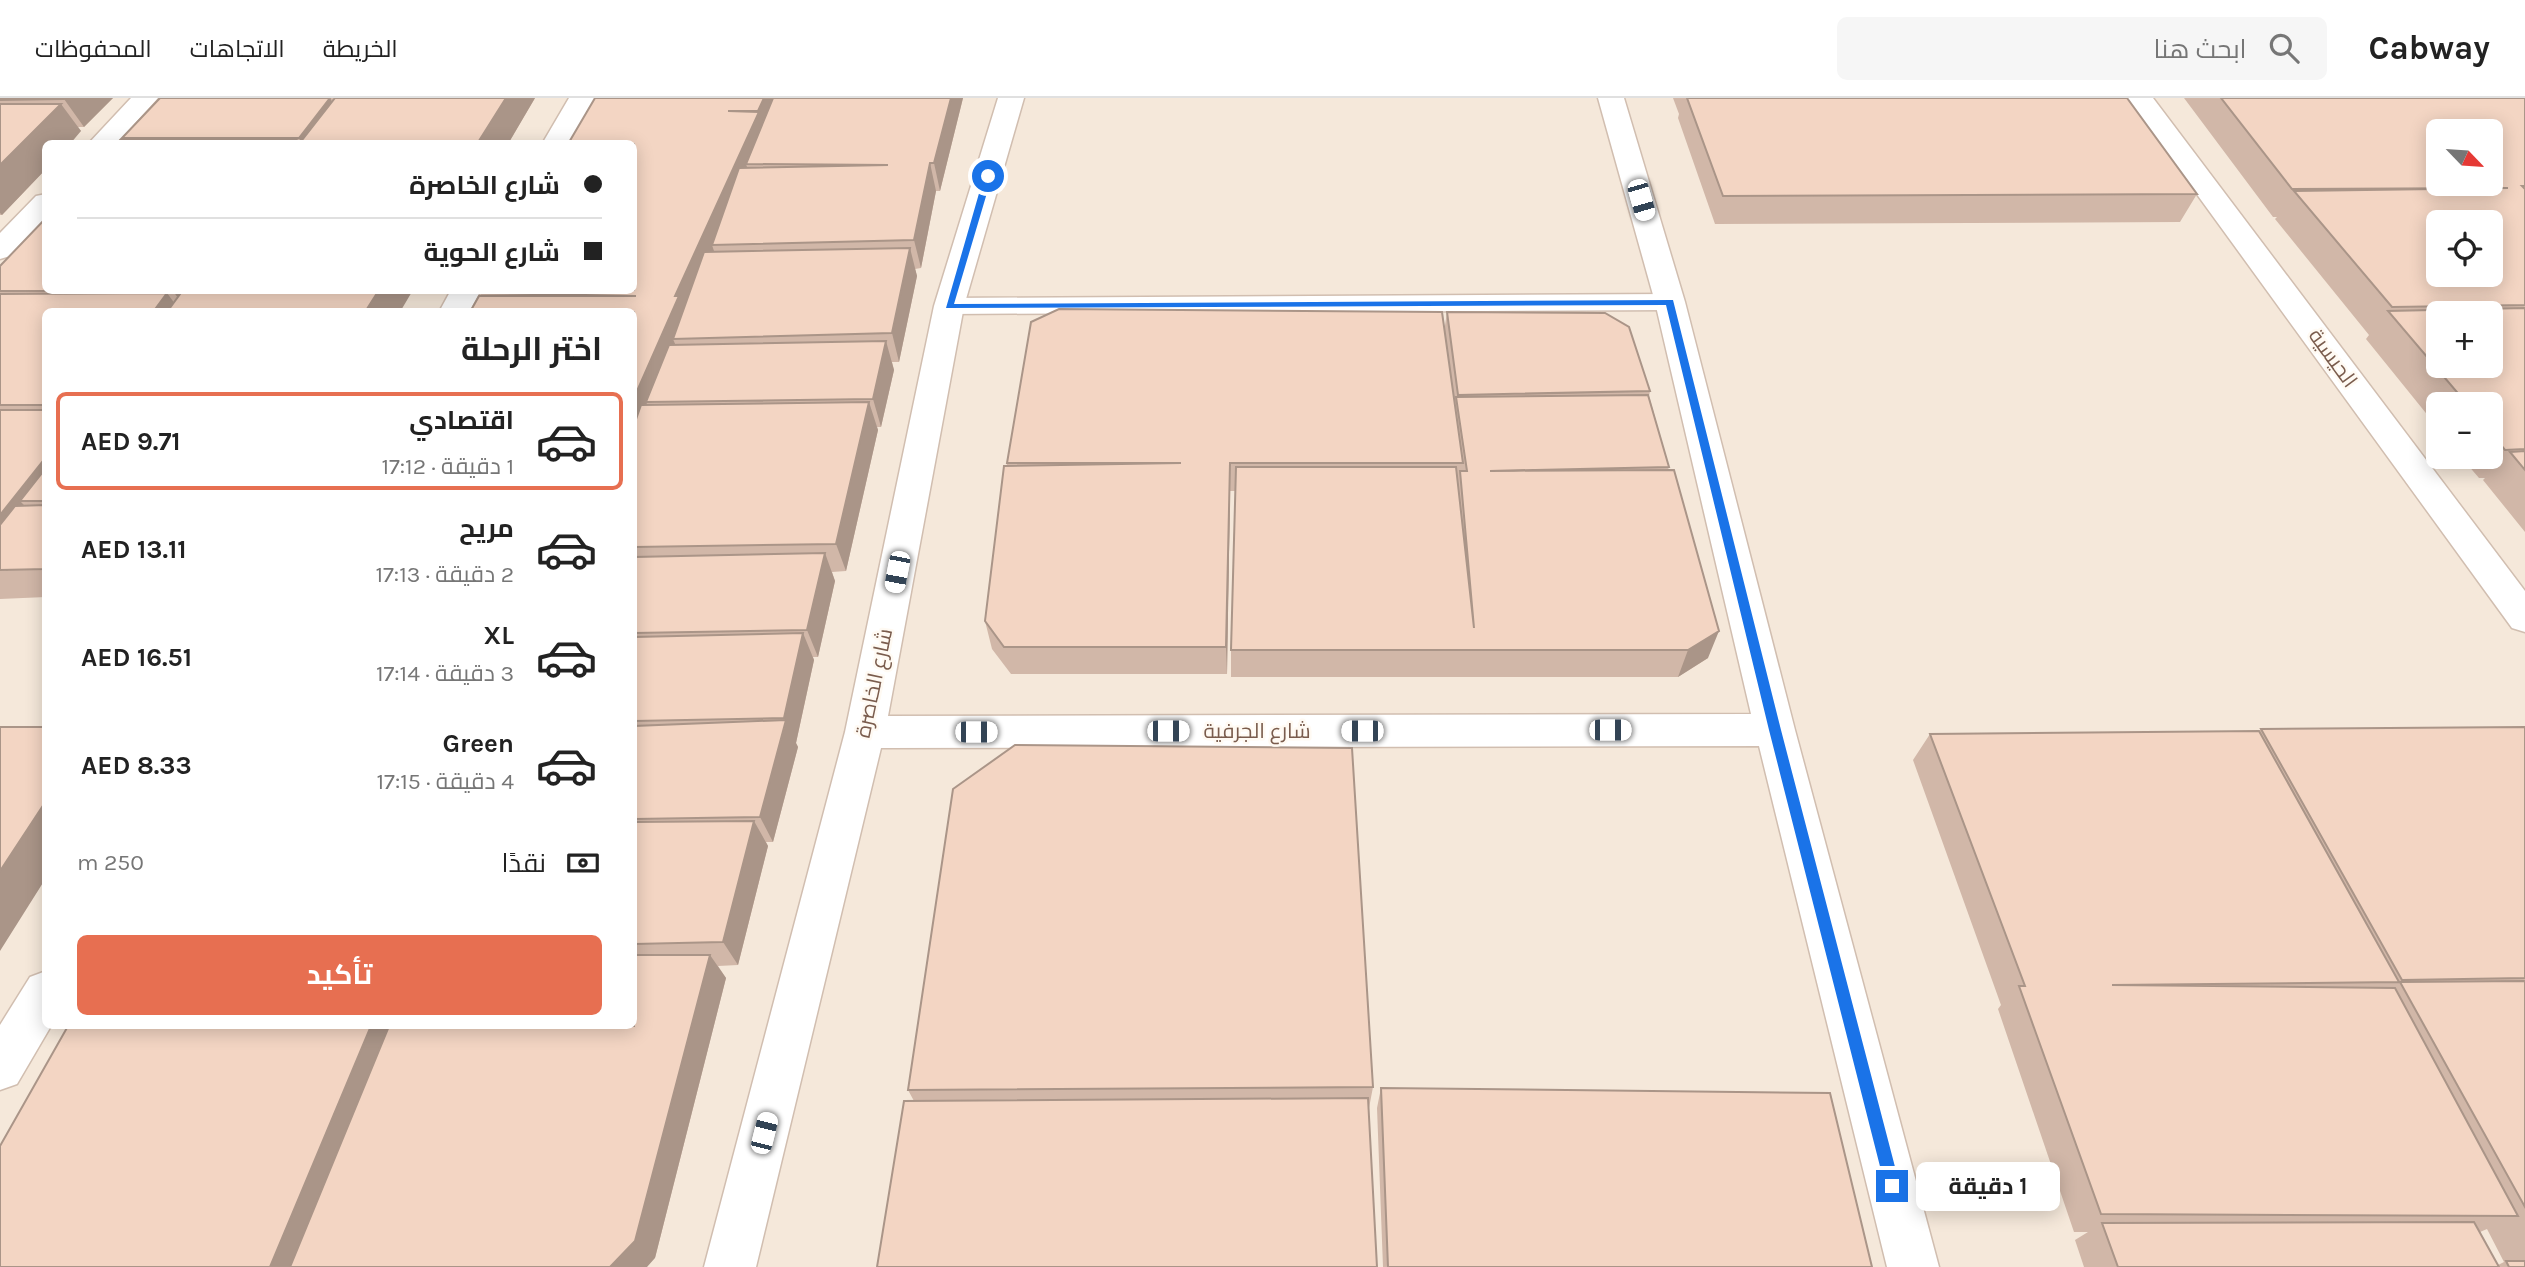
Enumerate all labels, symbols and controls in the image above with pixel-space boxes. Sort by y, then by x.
search box [1837,17,2327,80]
icon: search [2265,29,2303,67]
text: Cabway [2369,29,2490,67]
text: ابحث هنا [2154,34,2247,65]
text: المحفوظات [35,35,152,63]
text: الاتجاهات [190,35,285,63]
text: الخريطة [323,35,398,63]
north arrow [2426,119,2502,196]
map controls [2426,119,2503,469]
route start [972,160,1004,192]
text: شارع الخاصرة [409,170,560,201]
car [1626,177,1657,223]
button: locate [2426,210,2503,287]
text: شارع الحوية [423,237,560,268]
button: + [2426,301,2503,378]
street label: الحيسية [2304,324,2362,392]
text: اختر الرحلة [461,331,602,368]
button: − [2426,392,2503,469]
text: اقتصادي [409,405,514,436]
icon: car [535,410,598,473]
text: AED 9.71 [81,426,181,457]
text: 1 دقيقة · 17:12 [381,453,514,480]
text: مريح [459,513,514,544]
icon: car [535,518,598,581]
text: AED 13.11 [81,534,187,565]
car [883,549,912,595]
text: 2 دقيقة · 17:13 [375,561,514,588]
text: XL [483,620,514,651]
icon: car [535,626,598,689]
street label: شارع الخاصرة [851,626,899,740]
text: AED 16.51 [81,642,192,673]
text: 3 دقيقة · 17:14 [376,660,514,687]
street label: شارع الجرفية [1203,719,1311,745]
car [1590,720,1632,741]
car [1148,721,1190,742]
car [1342,721,1384,742]
car [956,722,998,743]
text: Green [442,728,514,759]
icon: car [535,734,598,797]
text: AED 8.33 [81,750,192,781]
text: 4 دقيقة · 17:15 [377,768,514,795]
icon: cash [564,844,602,882]
text: نقدًا [502,848,546,879]
text: 250 m [77,849,144,876]
button: تأكيد [77,935,602,1015]
car [749,1110,780,1156]
callout: 1 دقيقة [1916,1162,2060,1210]
route end [1876,1170,1908,1202]
text: 1 دقيقة [1948,1173,2028,1200]

